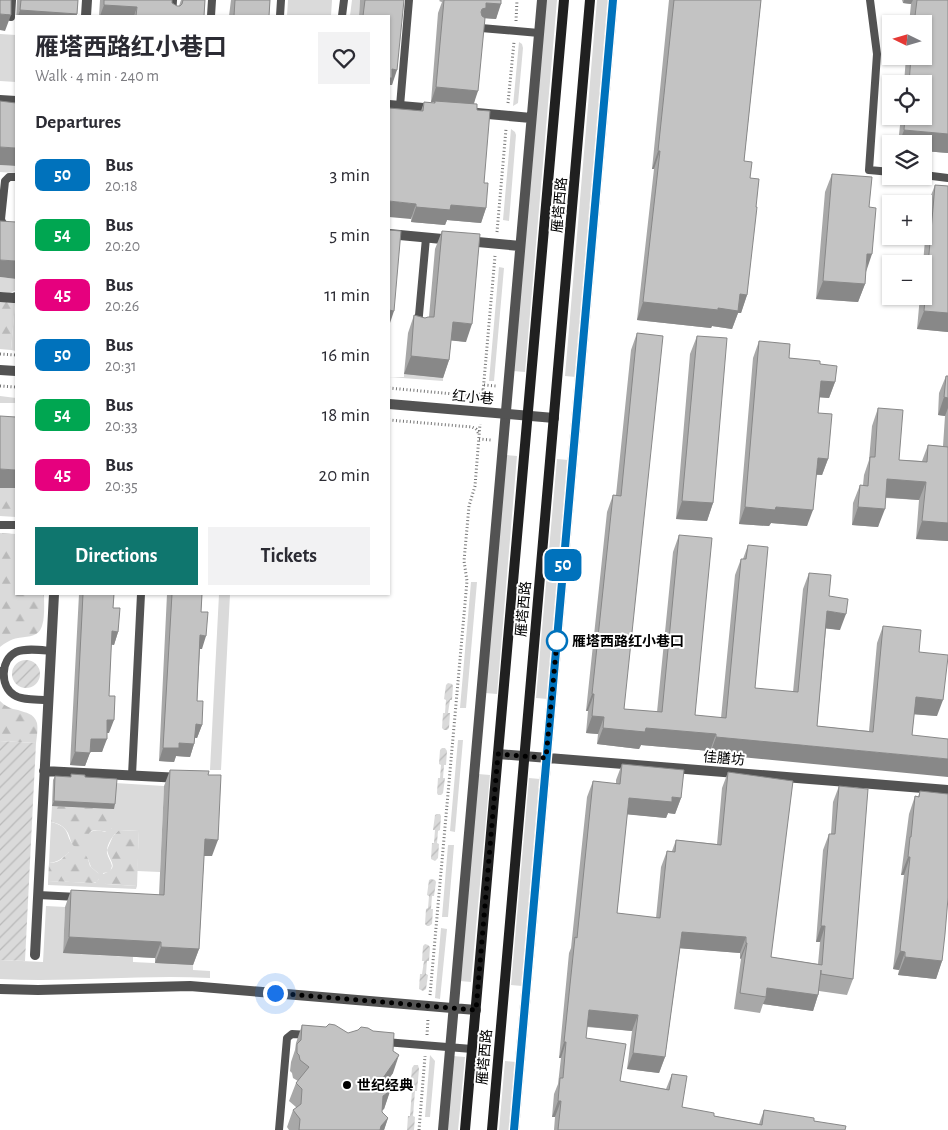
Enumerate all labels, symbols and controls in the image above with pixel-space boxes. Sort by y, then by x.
north arrow [882,15,932,65]
map controls [882,15,932,305]
button: heart [318,32,370,84]
text: 雁塔西路红小巷口 [35,36,227,60]
text: Walk · 4 min · 240 m [35,68,159,84]
button: locate [882,75,932,125]
text: Departures [35,113,121,132]
button: layers [882,135,932,185]
text: Bus [105,156,133,175]
text: 50 [54,166,71,184]
text: 3 min [329,166,370,185]
street label: 雁塔西路 [550,176,569,234]
text: 20:18 [105,178,137,194]
button: + [882,195,932,245]
text: Bus [105,216,133,235]
text: 54 [54,226,71,244]
text: 5 min [329,226,370,245]
text: 20:20 [105,238,140,254]
button: − [882,255,932,305]
text: Bus [105,276,133,295]
text: 45 [54,286,71,304]
text: 11 min [324,286,370,305]
text: 20:26 [105,298,139,314]
text: Bus [105,336,133,355]
text: 50 [54,346,71,364]
text: 16 min [322,346,370,365]
text: 20:31 [105,358,137,374]
street label: 红小巷 [451,388,495,407]
text: Bus [105,396,133,415]
text: 54 [54,406,71,424]
text: 18 min [322,406,370,425]
text: 20:33 [105,418,138,434]
text: Bus [105,456,133,475]
text: 45 [54,466,71,484]
text: 20 min [319,466,370,485]
text: 20:35 [105,478,138,494]
button: Directions [35,527,198,585]
button: Tickets [208,527,370,585]
line badge: 50 [540,549,586,581]
text: 50 [554,556,572,574]
street label: 雁塔西路 [514,580,533,638]
marker: 雁塔西路红小巷口 [546,630,568,652]
place label: 雁塔西路红小巷口 [572,634,684,649]
street label: 佳膳坊 [702,748,746,768]
your location [263,981,288,1006]
street label: 雁塔西路 [475,1028,494,1086]
place label: 世纪经典 [357,1078,413,1093]
marker: 世纪经典 [341,1079,353,1091]

